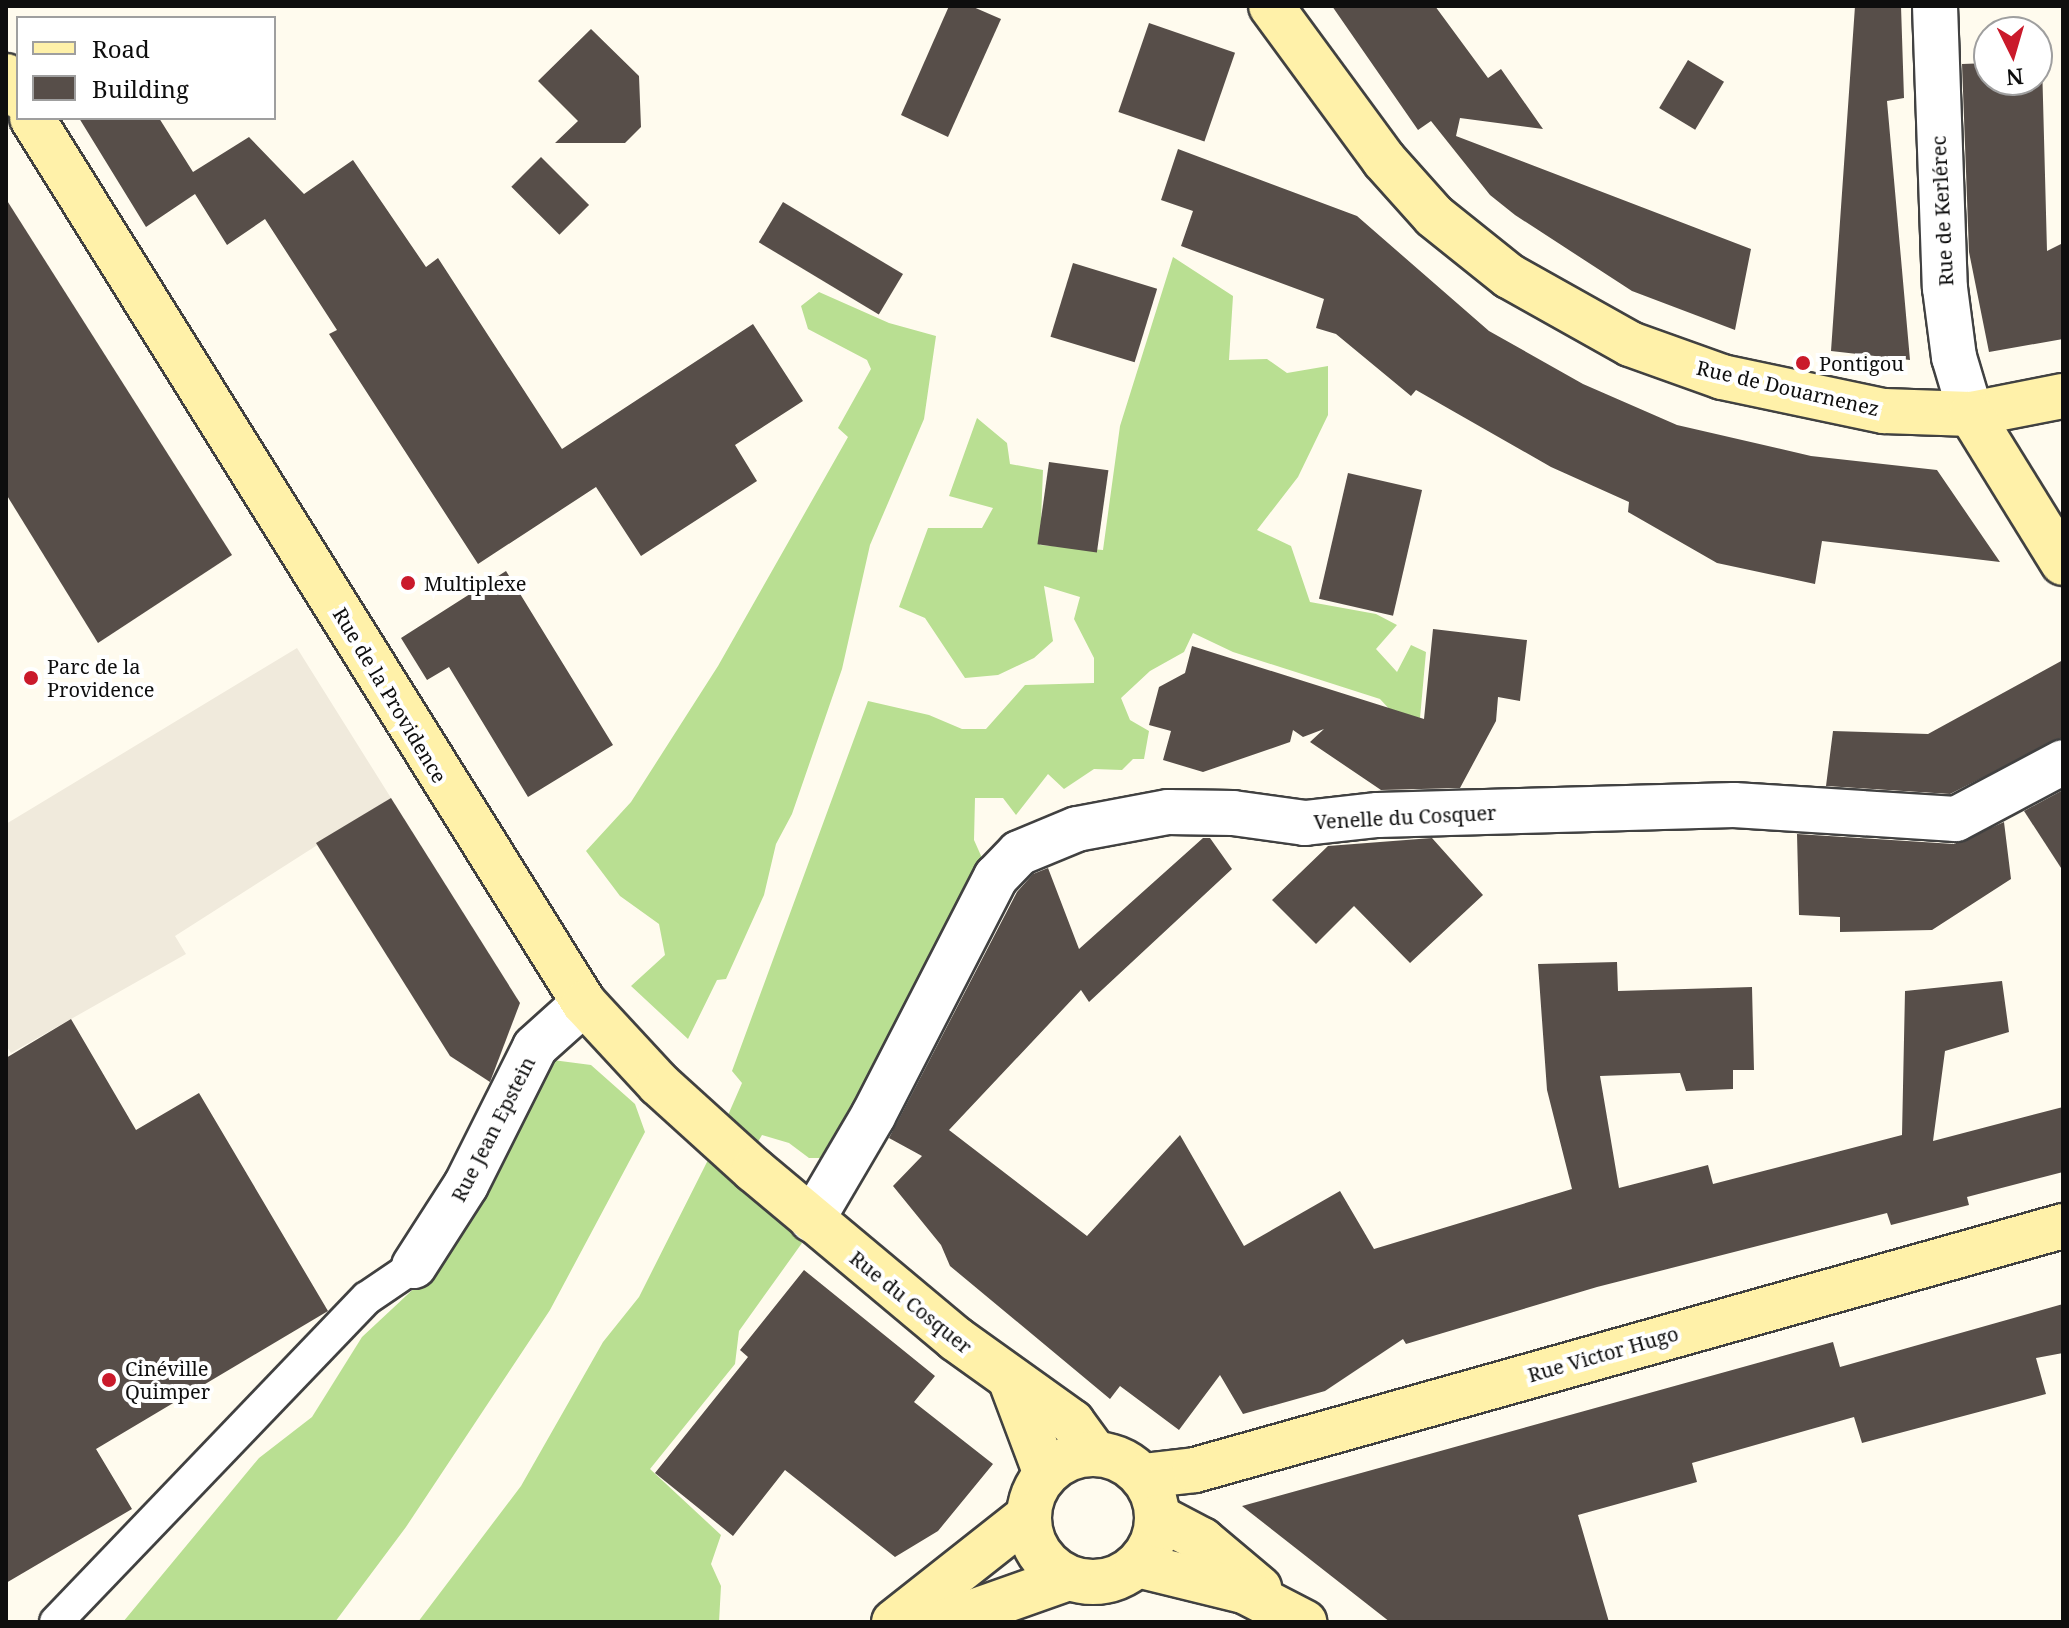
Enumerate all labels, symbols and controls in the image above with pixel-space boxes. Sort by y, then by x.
legend [16,16,276,120]
north arrow [1973,16,2053,96]
text: Road [92,32,150,65]
text: N [2005,62,2025,94]
text: Building [92,72,189,105]
street label: Rue de Kerlérec [1926,135,1958,287]
place label: Pontigou [1819,351,1904,375]
marker: Pontigou [1794,354,1812,372]
street label: Rue de Douarnenez [1694,355,1882,421]
place label: Multiplexe [424,571,527,595]
marker: Multiplexe [399,574,417,592]
street label: Rue de la Providence [328,603,452,787]
place label: Parc de la Providence [47,654,154,701]
marker: Parc de la Providence [22,669,40,687]
street label: Venelle du Cosquer [1313,800,1497,834]
street label: Rue Jean Epstein [446,1052,540,1206]
street label: Rue du Cosquer [845,1246,977,1358]
street label: Rue Victor Hugo [1525,1321,1681,1387]
place label: Cinéville Quimper [125,1356,210,1403]
marker: Cinéville Quimper [100,1371,118,1389]

